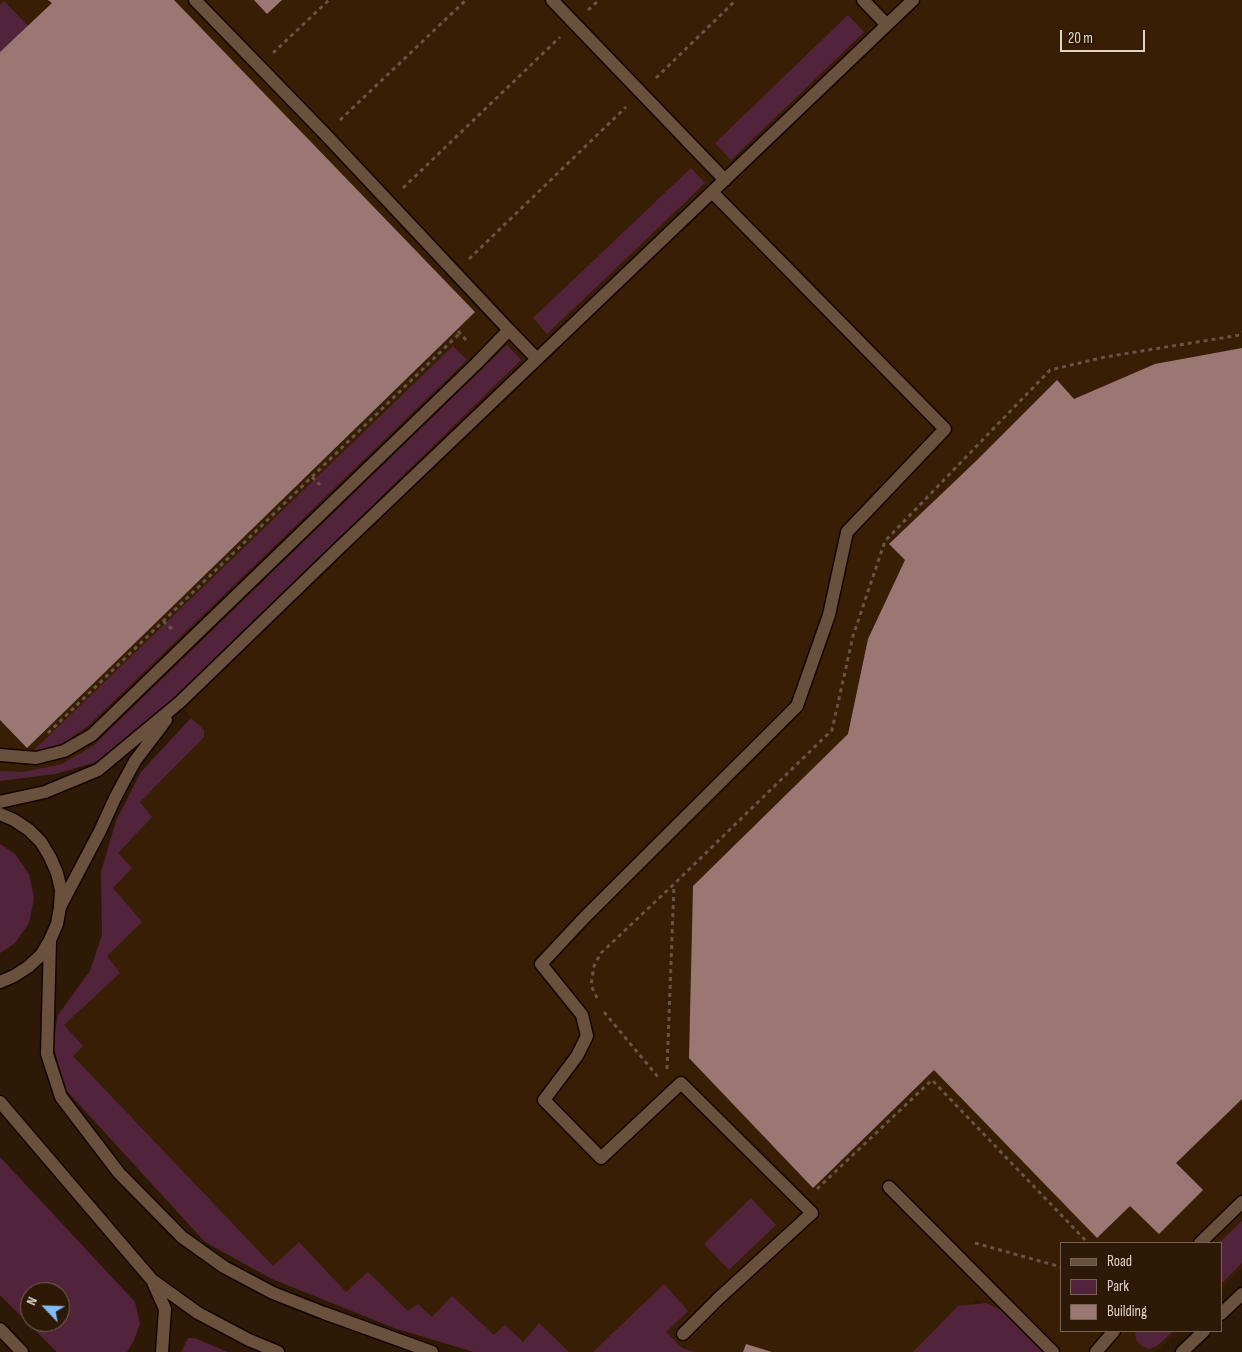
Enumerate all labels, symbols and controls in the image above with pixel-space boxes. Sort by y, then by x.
scale bar [1062,20,1147,52]
text: 20 m [1068,29,1093,48]
legend [1060,1242,1222,1332]
text: Road [1107,1252,1132,1271]
text: Park [1107,1277,1129,1296]
north arrow [20,1282,70,1332]
text: N [22,1294,41,1308]
text: Building [1107,1302,1147,1321]

